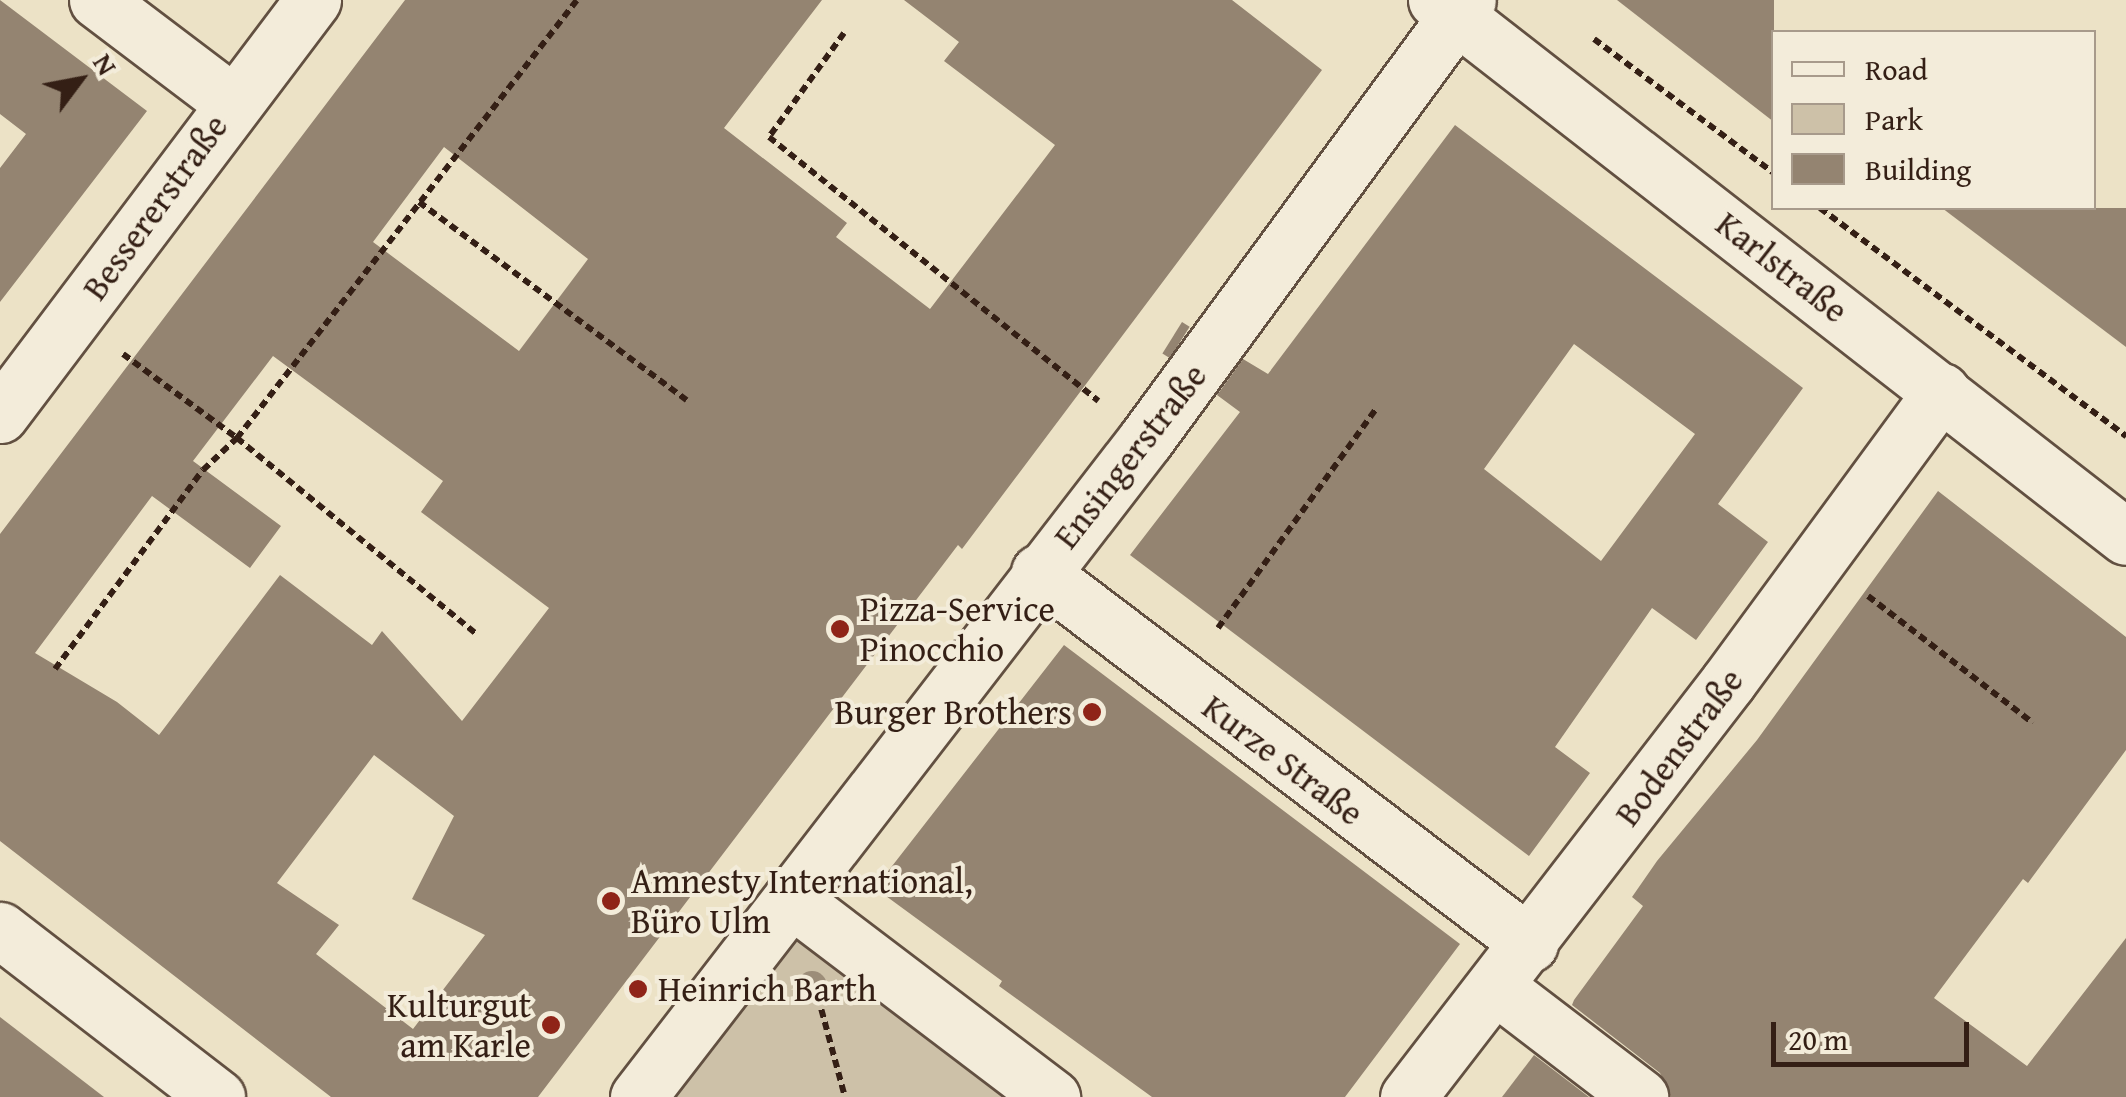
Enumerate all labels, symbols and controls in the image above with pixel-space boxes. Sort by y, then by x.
north arrow [30,30,130,130]
legend [1771,30,2096,210]
text: N [84,45,128,83]
text: Road [1865,47,1928,91]
text: Park [1865,97,1923,141]
street label: Bessererstraße [74,106,236,308]
text: Building [1865,147,1971,191]
street label: Karlstraße [1708,203,1856,331]
street label: Ensingerstraße [1045,355,1215,557]
place label: Pizza-Service Pinocchio [860,588,1055,670]
marker: Pizza-Service Pinocchio [829,618,851,640]
street label: Bodenstraße [1606,660,1752,834]
street label: Kurze Straße [1194,686,1372,834]
place label: Burger Brothers [834,691,1072,733]
marker: Burger Brothers [1081,701,1103,723]
place label: Amnesty International, Büro Ulm [631,860,973,942]
marker: Amnesty International, Büro Ulm [600,890,622,912]
place label: Heinrich Barth [658,968,877,1010]
marker: Heinrich Barth [627,978,649,1000]
place label: Kulturgut am Karle [387,984,531,1066]
scale bar [1776,1002,1974,1064]
marker: Kulturgut am Karle [540,1014,562,1036]
text: 20 m [1788,1017,1848,1061]

